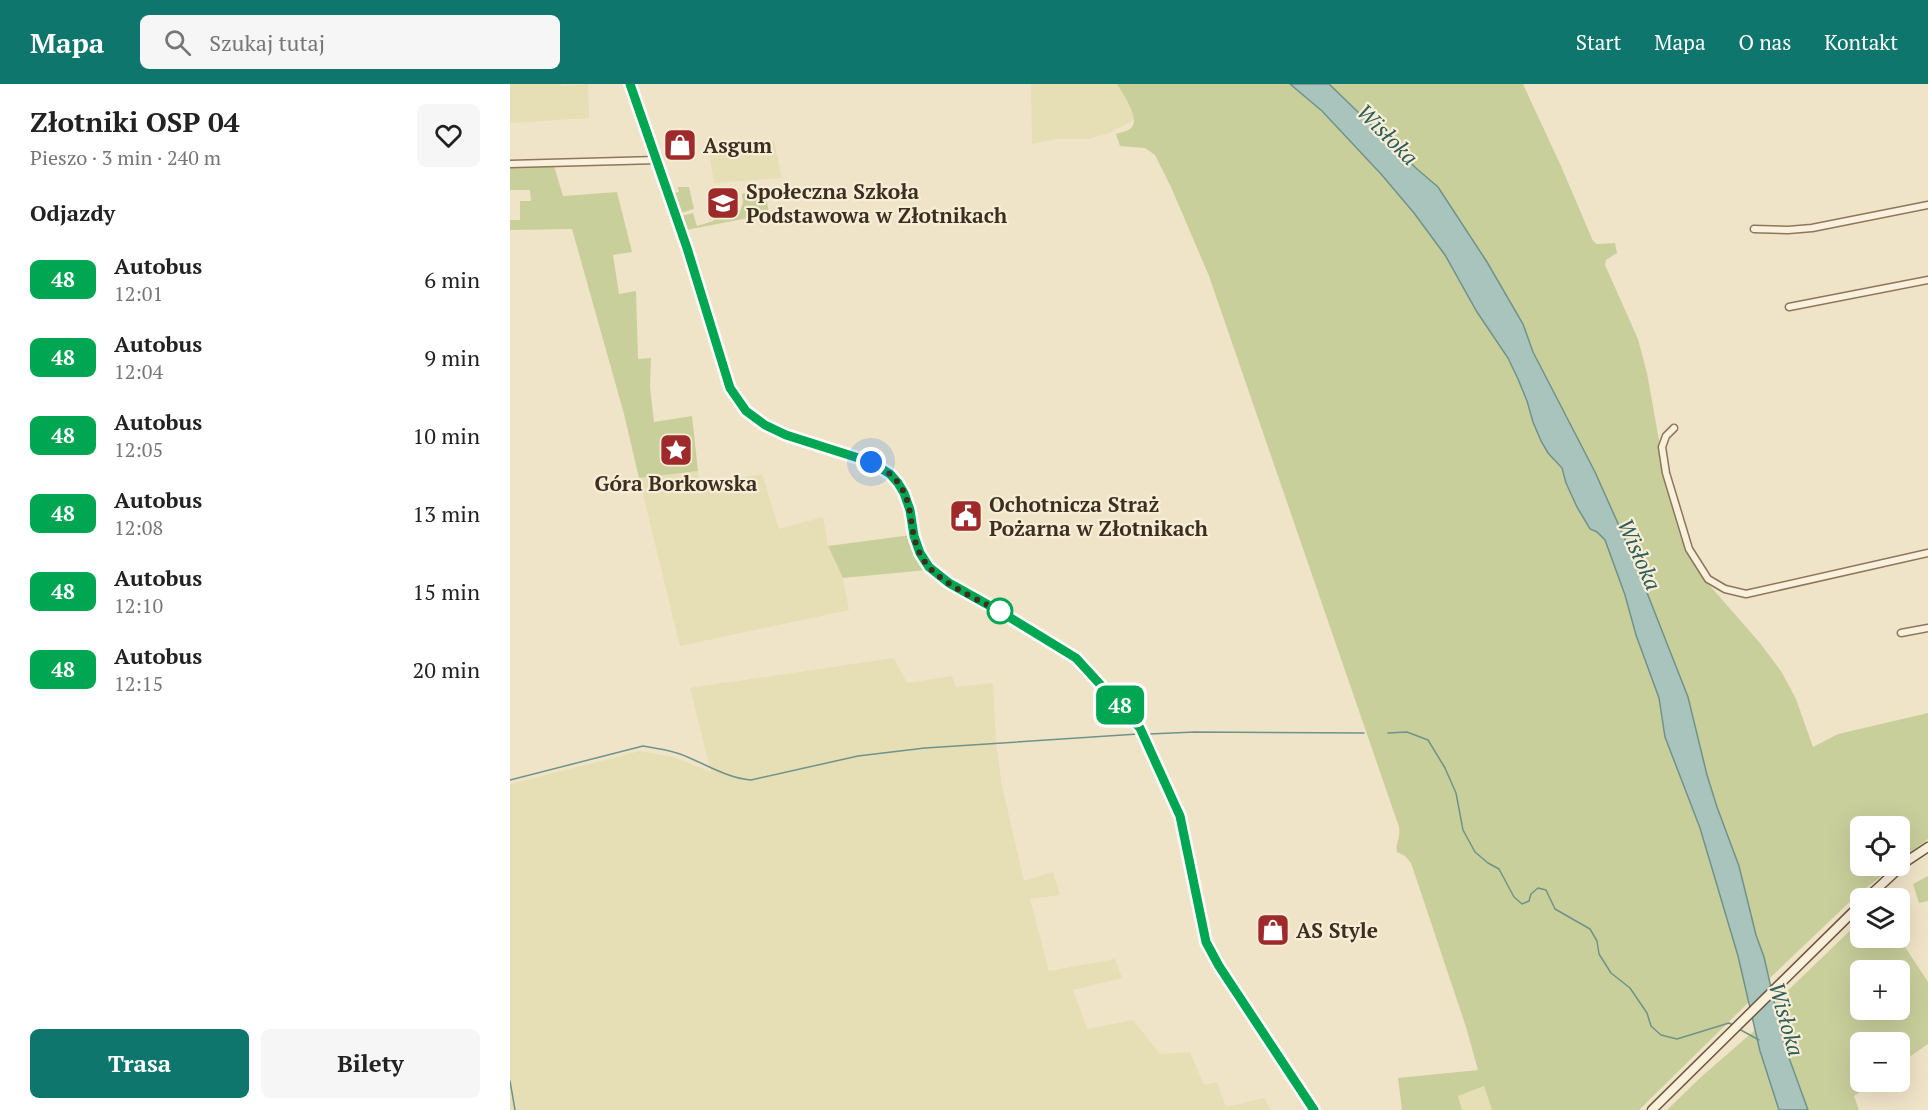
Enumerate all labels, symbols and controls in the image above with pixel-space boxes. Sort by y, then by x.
search box [140,15,560,69]
text: Mapa [30,24,104,61]
icon: search [161,26,194,59]
text: Szukaj tutaj [209,28,325,57]
text: Start [1576,28,1621,56]
text: Mapa [1654,28,1706,56]
text: O nas [1739,28,1791,56]
text: Kontakt [1824,28,1898,56]
water label: Wisłoka [1351,97,1425,171]
text: Złotniki OSP 04 [30,103,240,140]
button: heart [417,104,480,167]
shop icon: Asgum [662,127,698,163]
place label: Asgum [703,131,773,159]
text: Pieszo · 3 min · 240 m [30,144,221,171]
place label: Społeczna Szkoła Podstawowa w Złotnikach [746,177,1008,229]
school or university icon: Społeczna Szkoła Podstawowa w Złotnikach [705,185,741,221]
text: Odjazdy [30,198,115,227]
text: Autobus [114,251,202,280]
text: 48 [51,265,75,293]
text: 6 min [424,265,480,294]
text: 12:01 [114,280,163,307]
text: Autobus [114,329,202,358]
text: 48 [51,343,75,371]
text: 9 min [424,343,480,372]
text: 12:04 [114,358,163,385]
text: Autobus [114,407,202,436]
text: 48 [51,421,75,449]
text: 10 min [413,421,480,450]
place icon: Góra Borkowska [658,432,694,468]
text: 12:05 [114,436,163,463]
your location [856,447,886,477]
place label: Góra Borkowska [595,469,758,497]
text: Autobus [114,485,202,514]
place label: Ochotnicza Straż Pożarna w Złotnikach [989,490,1209,542]
public building icon: Ochotnicza Straż Pożarna w Złotnikach [948,498,984,534]
text: 48 [51,499,75,527]
text: 13 min [413,499,480,528]
text: 12:08 [114,514,163,541]
water label: Wisłoka [1611,514,1669,594]
text: Autobus [114,563,202,592]
text: 48 [51,577,75,605]
text: 15 min [413,577,480,606]
text: 12:10 [114,592,163,619]
unlabelled marker [987,598,1013,624]
text: Autobus [114,641,202,670]
text: 48 [51,655,75,683]
text: 20 min [413,655,480,684]
text: 12:15 [114,670,163,697]
line badge: 48 [1093,686,1147,724]
text: 48 [1108,691,1132,719]
map controls [1850,816,1910,1092]
button: locate [1850,816,1910,876]
button: layers [1850,888,1910,948]
shop icon: AS Style [1255,912,1291,948]
place label: AS Style [1296,916,1378,944]
button: + [1850,960,1910,1020]
water label: Wisłoka [1763,979,1811,1059]
button: Trasa [30,1029,249,1098]
button: Bilety [261,1029,480,1098]
button: − [1850,1032,1910,1092]

